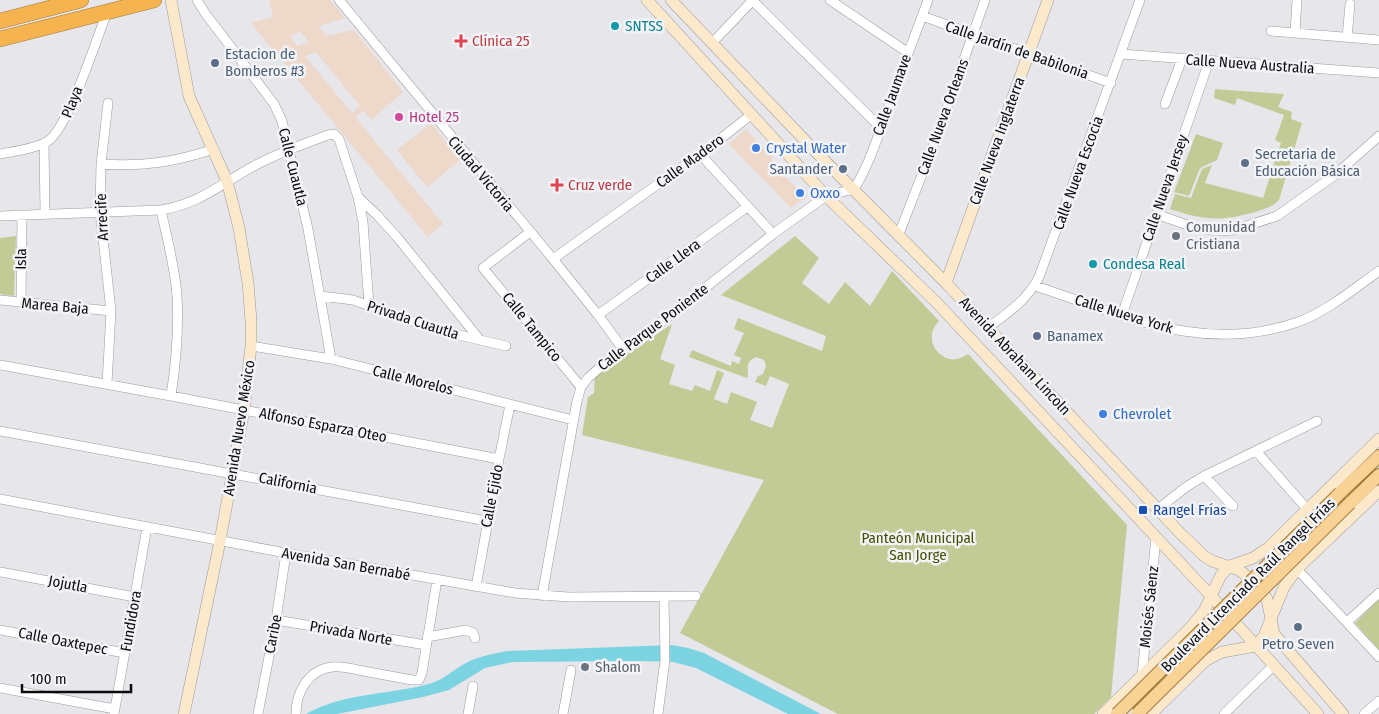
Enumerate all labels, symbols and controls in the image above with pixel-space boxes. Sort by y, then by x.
place label: SNTSS [625,17,663,35]
street label: Calle Jardín de Babilonia [943,17,1091,83]
marker: SNTSS [609,20,621,32]
place label: Clínica 25 [472,32,530,50]
marker: Clínica 25 [454,34,468,48]
place label: Estacion de Bomberos #3 [225,45,305,80]
street label: Calle Nueva Australia [1185,51,1315,77]
street label: Calle Jaumave [869,52,915,138]
street label: Calle Nueva Orleans [914,56,972,178]
marker: Estacion de Bomberos #3 [209,57,221,69]
street label: Calle Nueva Inglaterra [966,75,1028,207]
street label: Playa [58,84,86,120]
place label: Hotel 25 [409,108,459,126]
marker: Hotel 25 [393,111,405,123]
street label: Calle Nueva Escocia [1049,114,1107,232]
street label: Calle Cuautla [275,126,311,208]
street label: Calle Madero [653,130,728,192]
street label: Calle Nueva Jersey [1138,132,1192,244]
street label: Ciudad Victoria [444,133,518,215]
place label: Crystal Water [766,139,847,157]
marker: Crystal Water [750,142,762,154]
place label: Secretaria de Educación Básica [1255,145,1360,180]
marker: Secretaria de Educación Básica [1239,157,1251,169]
place label: Santander [770,160,834,178]
marker: Santander [837,163,849,175]
place label: Cruz verde [568,176,632,194]
marker: Cruz verde [550,178,564,192]
place label: Oxxo [810,184,840,202]
marker: Oxxo [794,187,806,199]
street label: Arrecife [92,193,112,241]
place label: Comunidad Cristiana [1186,218,1256,253]
marker: Comunidad Cristiana [1170,230,1182,242]
street label: Calle Llera [642,235,704,287]
street label: Isla [12,248,30,270]
place label: Condesa Real [1103,255,1185,273]
marker: Condesa Real [1087,258,1099,270]
street label: Calle Parque Poniente [594,280,712,374]
street label: Calle Tampico [498,289,566,366]
street label: Calle Nueva York [1073,291,1175,337]
street label: Avenida Abraham Lincoln [956,293,1074,419]
street label: Marea Baja [21,294,89,318]
street label: Privada Cuautla [365,297,461,343]
place label: Banamex [1047,327,1104,345]
marker: Banamex [1031,330,1043,342]
street label: Avenida Nuevo México [219,359,259,497]
street label: Calle Morelos [371,361,455,399]
street label: Alfonso Esparza Oteo [258,404,388,446]
place label: Chevrolet [1113,405,1171,423]
marker: Chevrolet [1097,408,1109,420]
street label: Calle Ejido [477,463,507,529]
street label: California [257,469,319,497]
street label: Boulevard Licenciado Raúl Rangel Frías [1157,494,1339,676]
place label: Rangel Frías [1153,501,1227,519]
marker: Rangel Frías [1137,504,1149,516]
park label: Panteón Municipal San Jorge [861,529,975,564]
street label: Avenida San Bernabé [280,544,412,584]
street label: Moisés Sáenz [1136,565,1162,649]
street label: Jojutla [47,571,89,597]
street label: Fundidora [117,589,145,653]
street label: Caribe [260,613,286,655]
street label: Privada Norte [308,617,394,649]
marker: Petro Seven [1292,621,1304,633]
street label: Calle Oaxtepec [17,624,110,659]
place label: Petro Seven [1262,635,1334,653]
place label: Shalom [595,658,641,676]
marker: Shalom [579,661,591,673]
scale bar [22,662,131,694]
text: 100 m [30,670,67,688]

